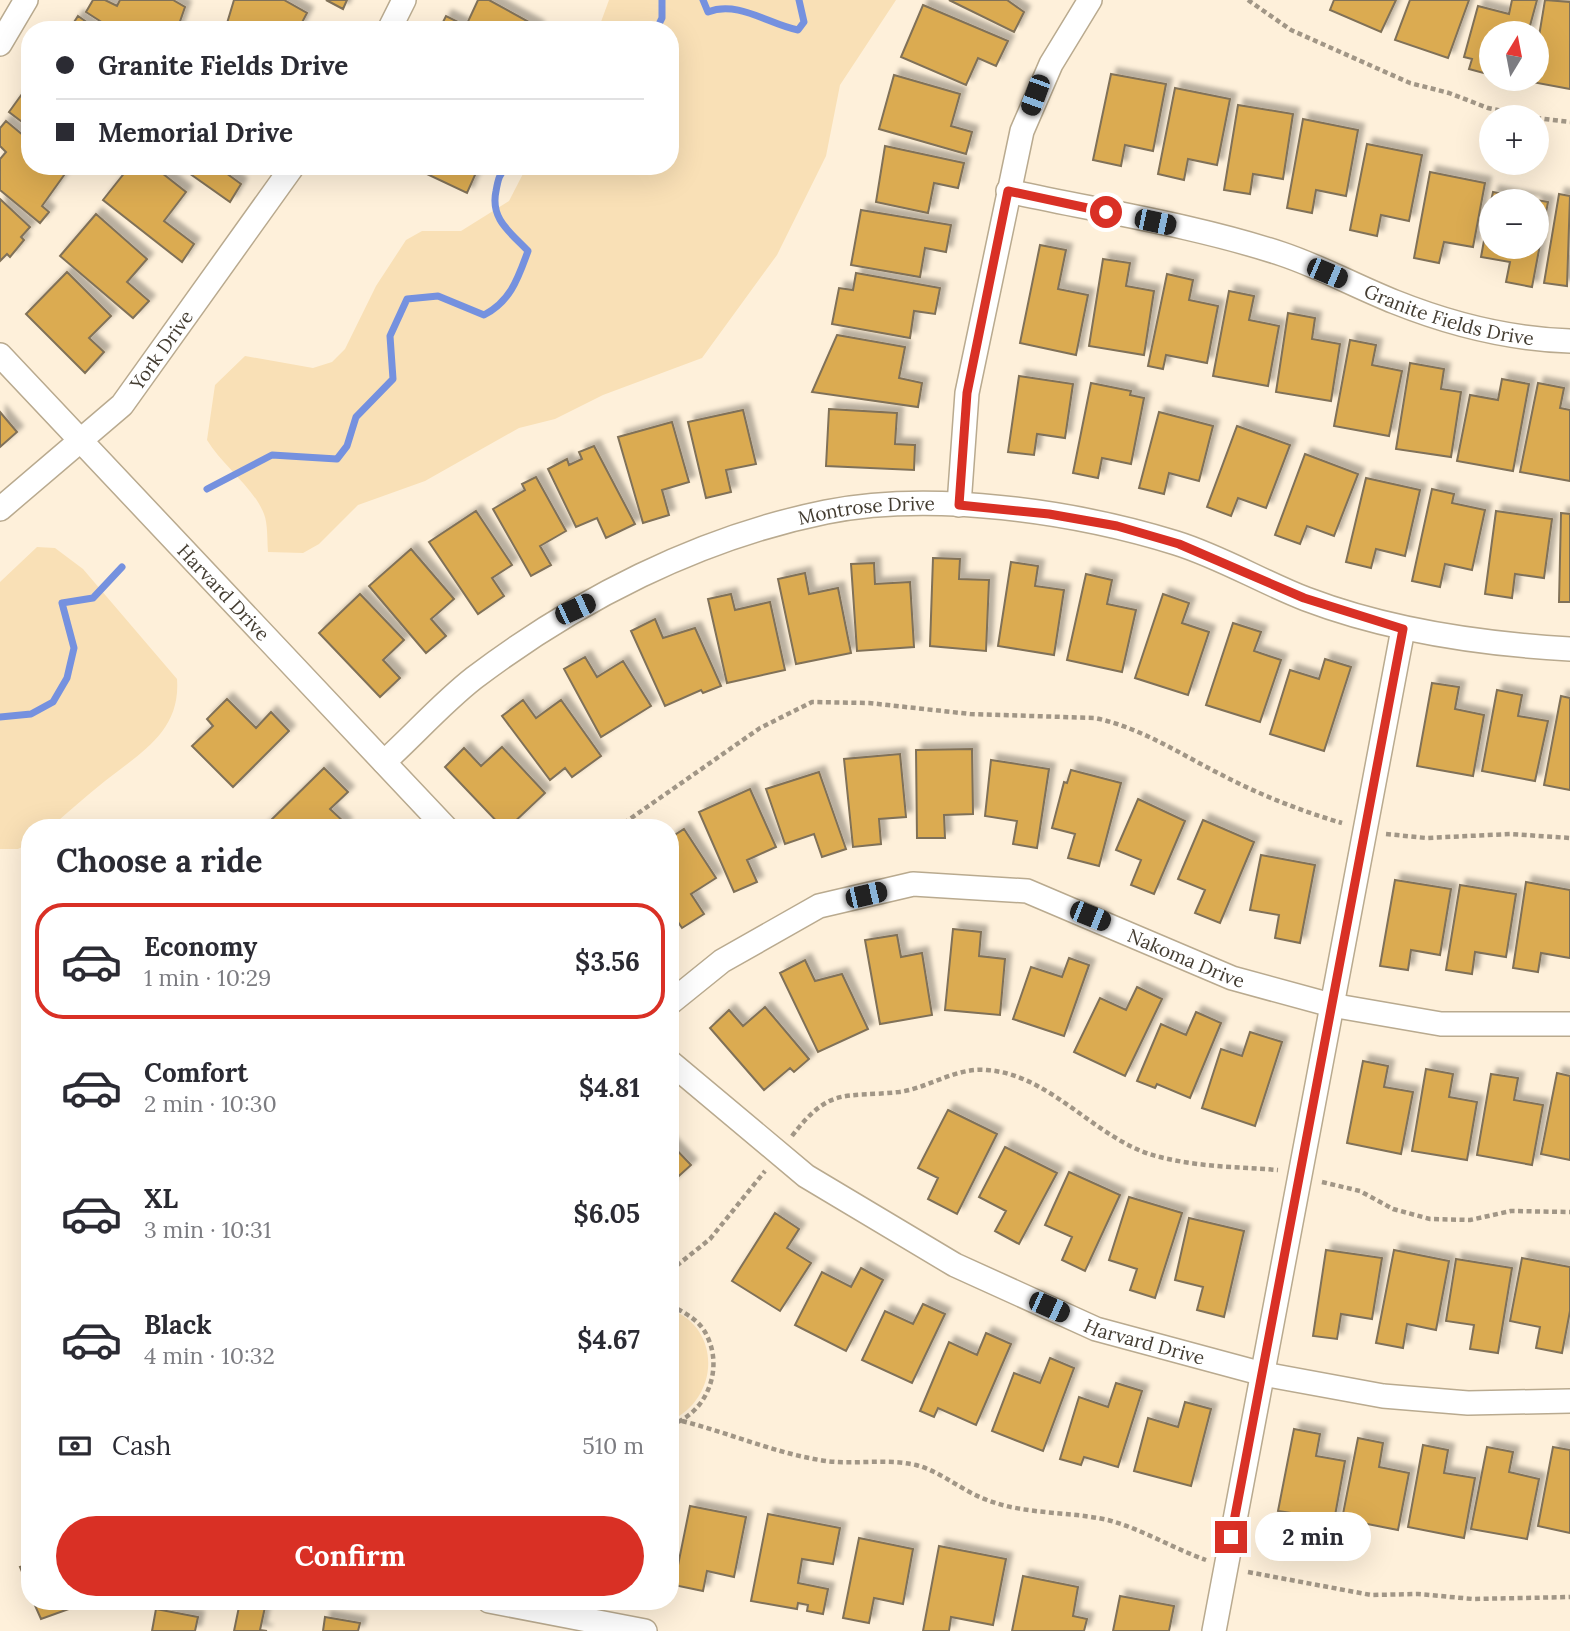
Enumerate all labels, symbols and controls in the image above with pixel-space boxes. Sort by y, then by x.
north arrow [1479,21,1549,91]
map controls [1479,21,1549,259]
text: Granite Fields Drive [98,49,348,82]
car [1018,72,1053,118]
button: + [1479,105,1549,175]
text: Memorial Drive [98,116,293,149]
button: − [1479,189,1549,259]
route start [1090,196,1122,228]
car [1133,207,1178,237]
car [1304,255,1351,291]
street label: Granite Fields Drive [1361,278,1535,350]
street label: York Drive [124,305,198,395]
street label: Montrose Drive [795,491,935,530]
street label: Harvard Drive [172,539,275,646]
car [552,591,599,627]
text: Choose a ride [56,840,263,881]
car [844,880,889,910]
car [1067,898,1114,934]
street label: Nakoma Drive [1124,923,1247,993]
icon: car [60,930,123,993]
text: Economy [144,930,257,963]
text: $3.56 [575,945,640,978]
text: 1 min · 10:29 [144,963,271,992]
icon: car [60,1056,123,1119]
text: Comfort [144,1056,248,1089]
text: $4.81 [579,1071,640,1104]
text: 2 min · 10:30 [144,1089,277,1118]
icon: car [60,1182,123,1245]
text: XL [144,1182,178,1215]
text: $6.05 [574,1197,640,1230]
text: 3 min · 10:31 [144,1215,271,1244]
car [1026,1289,1073,1325]
icon: car [60,1308,123,1371]
text: Black [144,1308,212,1341]
street label: Harvard Drive [1080,1313,1207,1370]
text: $4.67 [577,1323,640,1356]
text: 4 min · 10:32 [144,1341,275,1370]
icon: cash [56,1427,94,1465]
text: Cash [112,1429,171,1462]
text: 510 m [582,1431,644,1460]
callout: 2 min [1256,1512,1371,1562]
button: Confirm [56,1516,644,1596]
route end [1215,1521,1247,1553]
text: 2 min [1282,1522,1344,1551]

